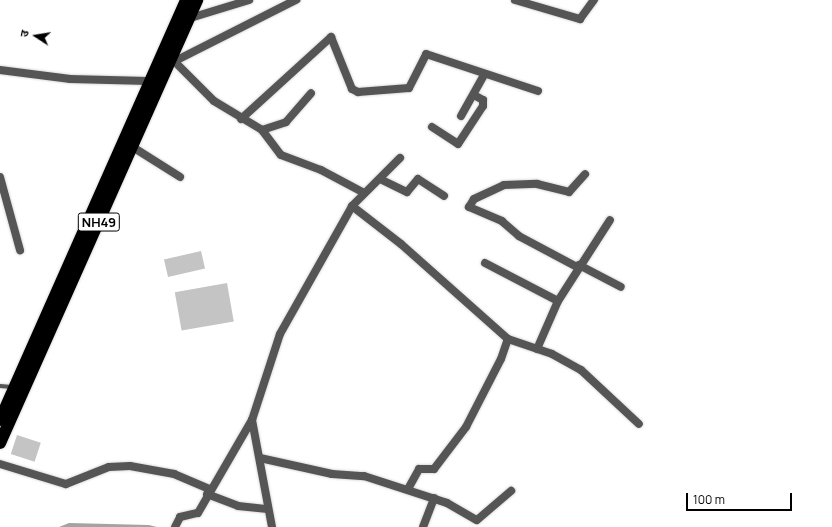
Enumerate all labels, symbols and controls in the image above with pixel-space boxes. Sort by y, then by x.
north arrow [16,16,56,56]
text: उ [16,29,32,38]
road number: NH49 [77,211,121,233]
scale bar [688,485,794,511]
text: 100 m [693,491,725,508]

